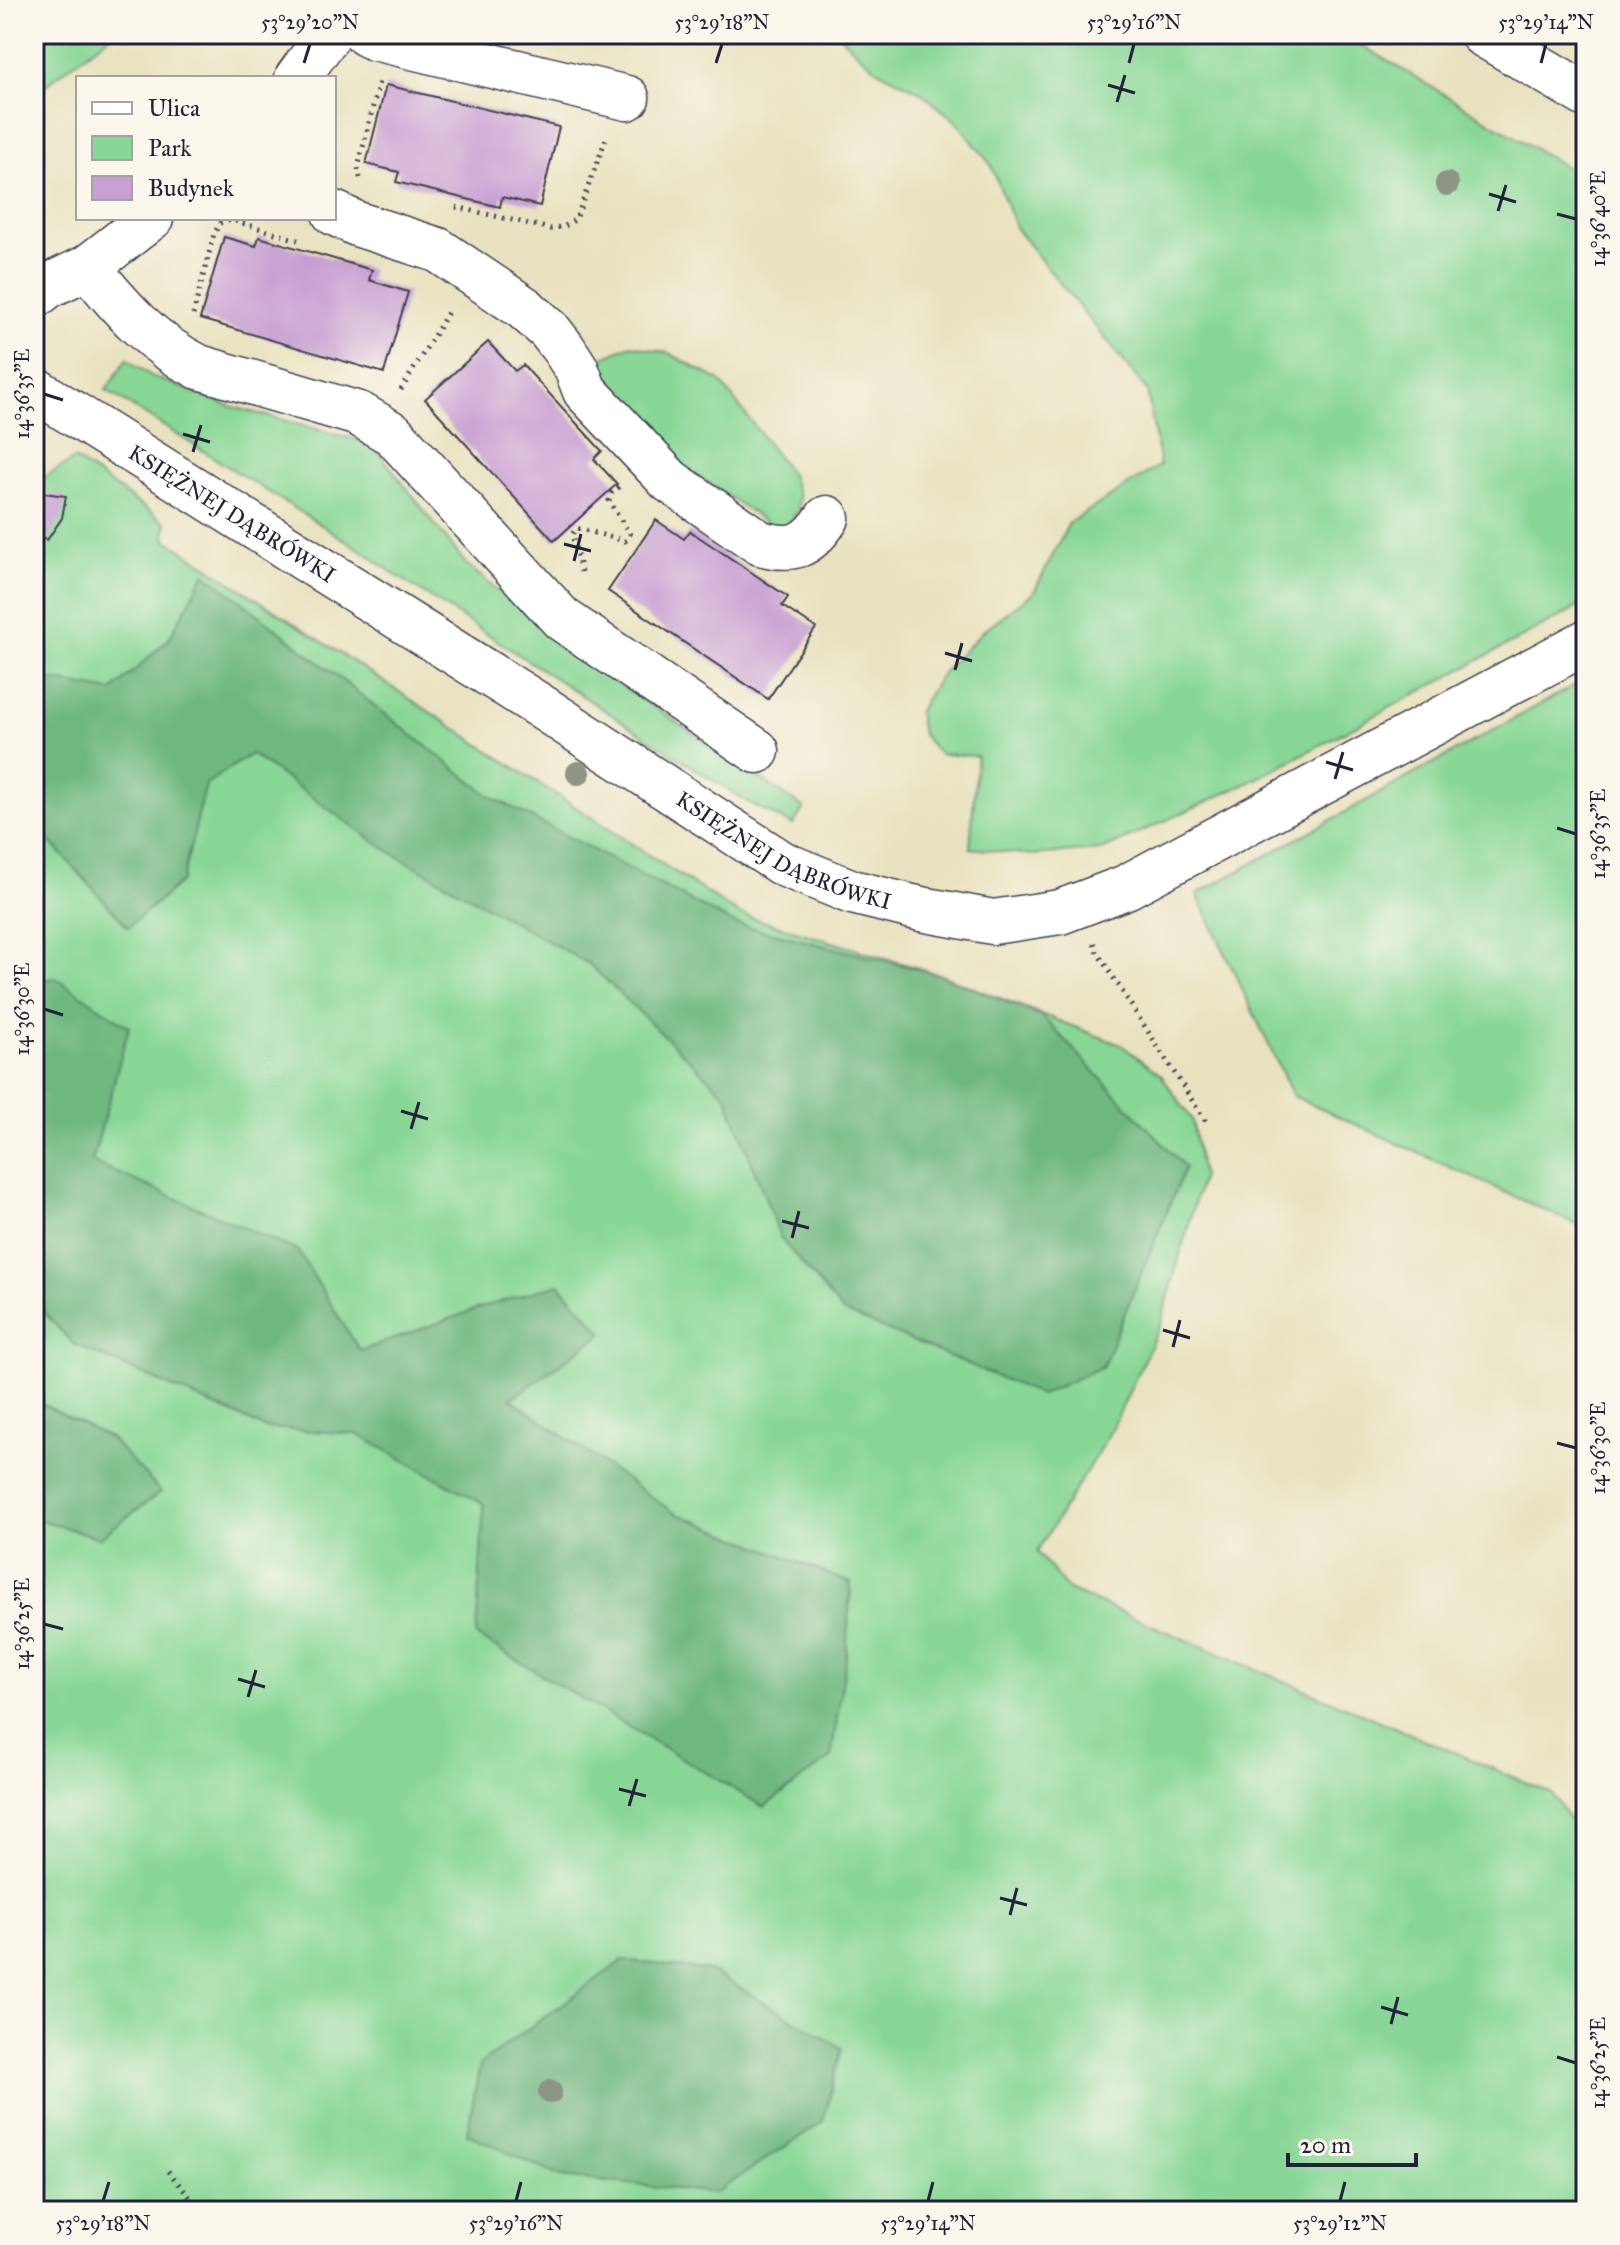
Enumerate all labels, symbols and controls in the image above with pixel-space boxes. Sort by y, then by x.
text: 53°29'20"N [261,10,359,34]
text: 53°29'18"N [675,10,770,34]
text: 53°29'16"N [1087,10,1181,34]
text: 53°29'14"N [1498,10,1594,34]
legend [76,76,336,220]
text: Ulica [148,93,201,123]
text: Park [148,133,192,163]
text: 14°36'40"E [1586,171,1610,267]
text: Budynek [148,173,235,203]
text: 14°36'35"E [10,349,34,439]
street label: KSIĘŻNEJ DĄBRÓWKI [124,438,341,588]
street label: KSIĘŻNEJ DĄBRÓWKI [671,785,894,915]
text: 14°36'35"E [1586,789,1610,879]
text: 14°36'30"E [10,963,34,1055]
text: 14°36'30"E [1586,1402,1610,1494]
text: 14°36'25"E [10,1578,34,1670]
text: 14°36'25"E [1586,2017,1610,2109]
scale bar [1288,2117,1416,2167]
text: 20 m [1300,2130,1351,2160]
text: 53°29'18"N [56,2211,151,2235]
text: 53°29'16"N [469,2211,563,2235]
text: 53°29'14"N [880,2211,976,2235]
text: 53°29'12"N [1293,2211,1387,2235]

